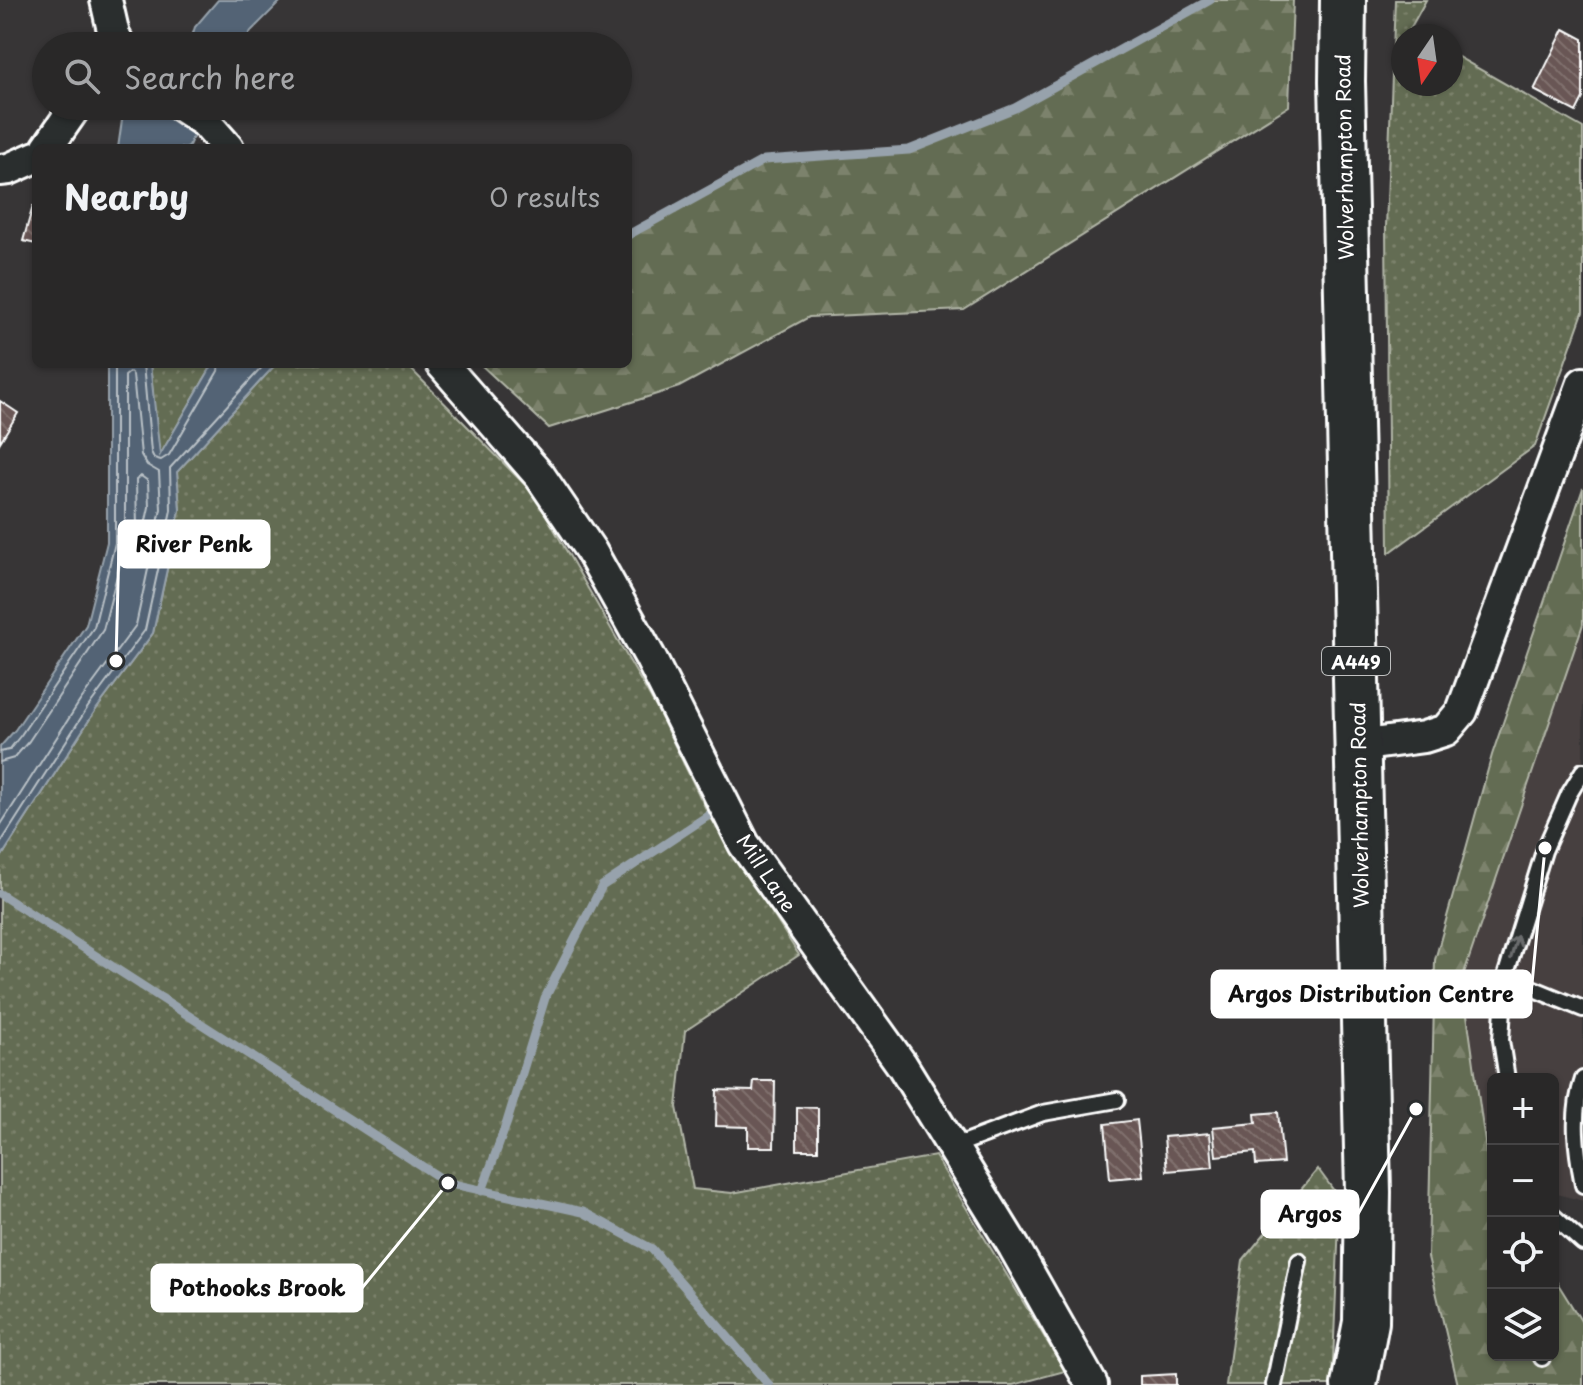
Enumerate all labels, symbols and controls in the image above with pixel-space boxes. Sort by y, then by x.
north arrow [1391,24,1463,96]
search box [32,32,632,120]
icon: search [60,54,104,98]
text: Search here [124,54,296,99]
street label: Wolverhampton Road [1327,54,1361,260]
text: Nearby [64,170,189,222]
text: 0 results [489,177,600,216]
callout: River Penk [119,521,269,567]
text: River Penk [135,526,253,559]
road number: A449 [1322,647,1390,675]
street label: Wolverhampton Road [1342,702,1376,908]
street label: Mill Lane [730,828,804,918]
one-way arrow [1507,934,1522,960]
callout: Argos Distribution Centre [1212,971,1531,1017]
text: Argos Distribution Centre [1227,976,1514,1009]
map controls [1487,1073,1559,1361]
button: + [1487,1073,1559,1145]
button: − [1487,1145,1559,1217]
callout: Argos [1262,1191,1358,1237]
text: Argos [1277,1196,1342,1229]
button: locate [1487,1217,1559,1289]
callout: Pothooks Brook [152,1265,362,1311]
text: Pothooks Brook [168,1270,346,1303]
button: layers [1487,1289,1559,1361]

